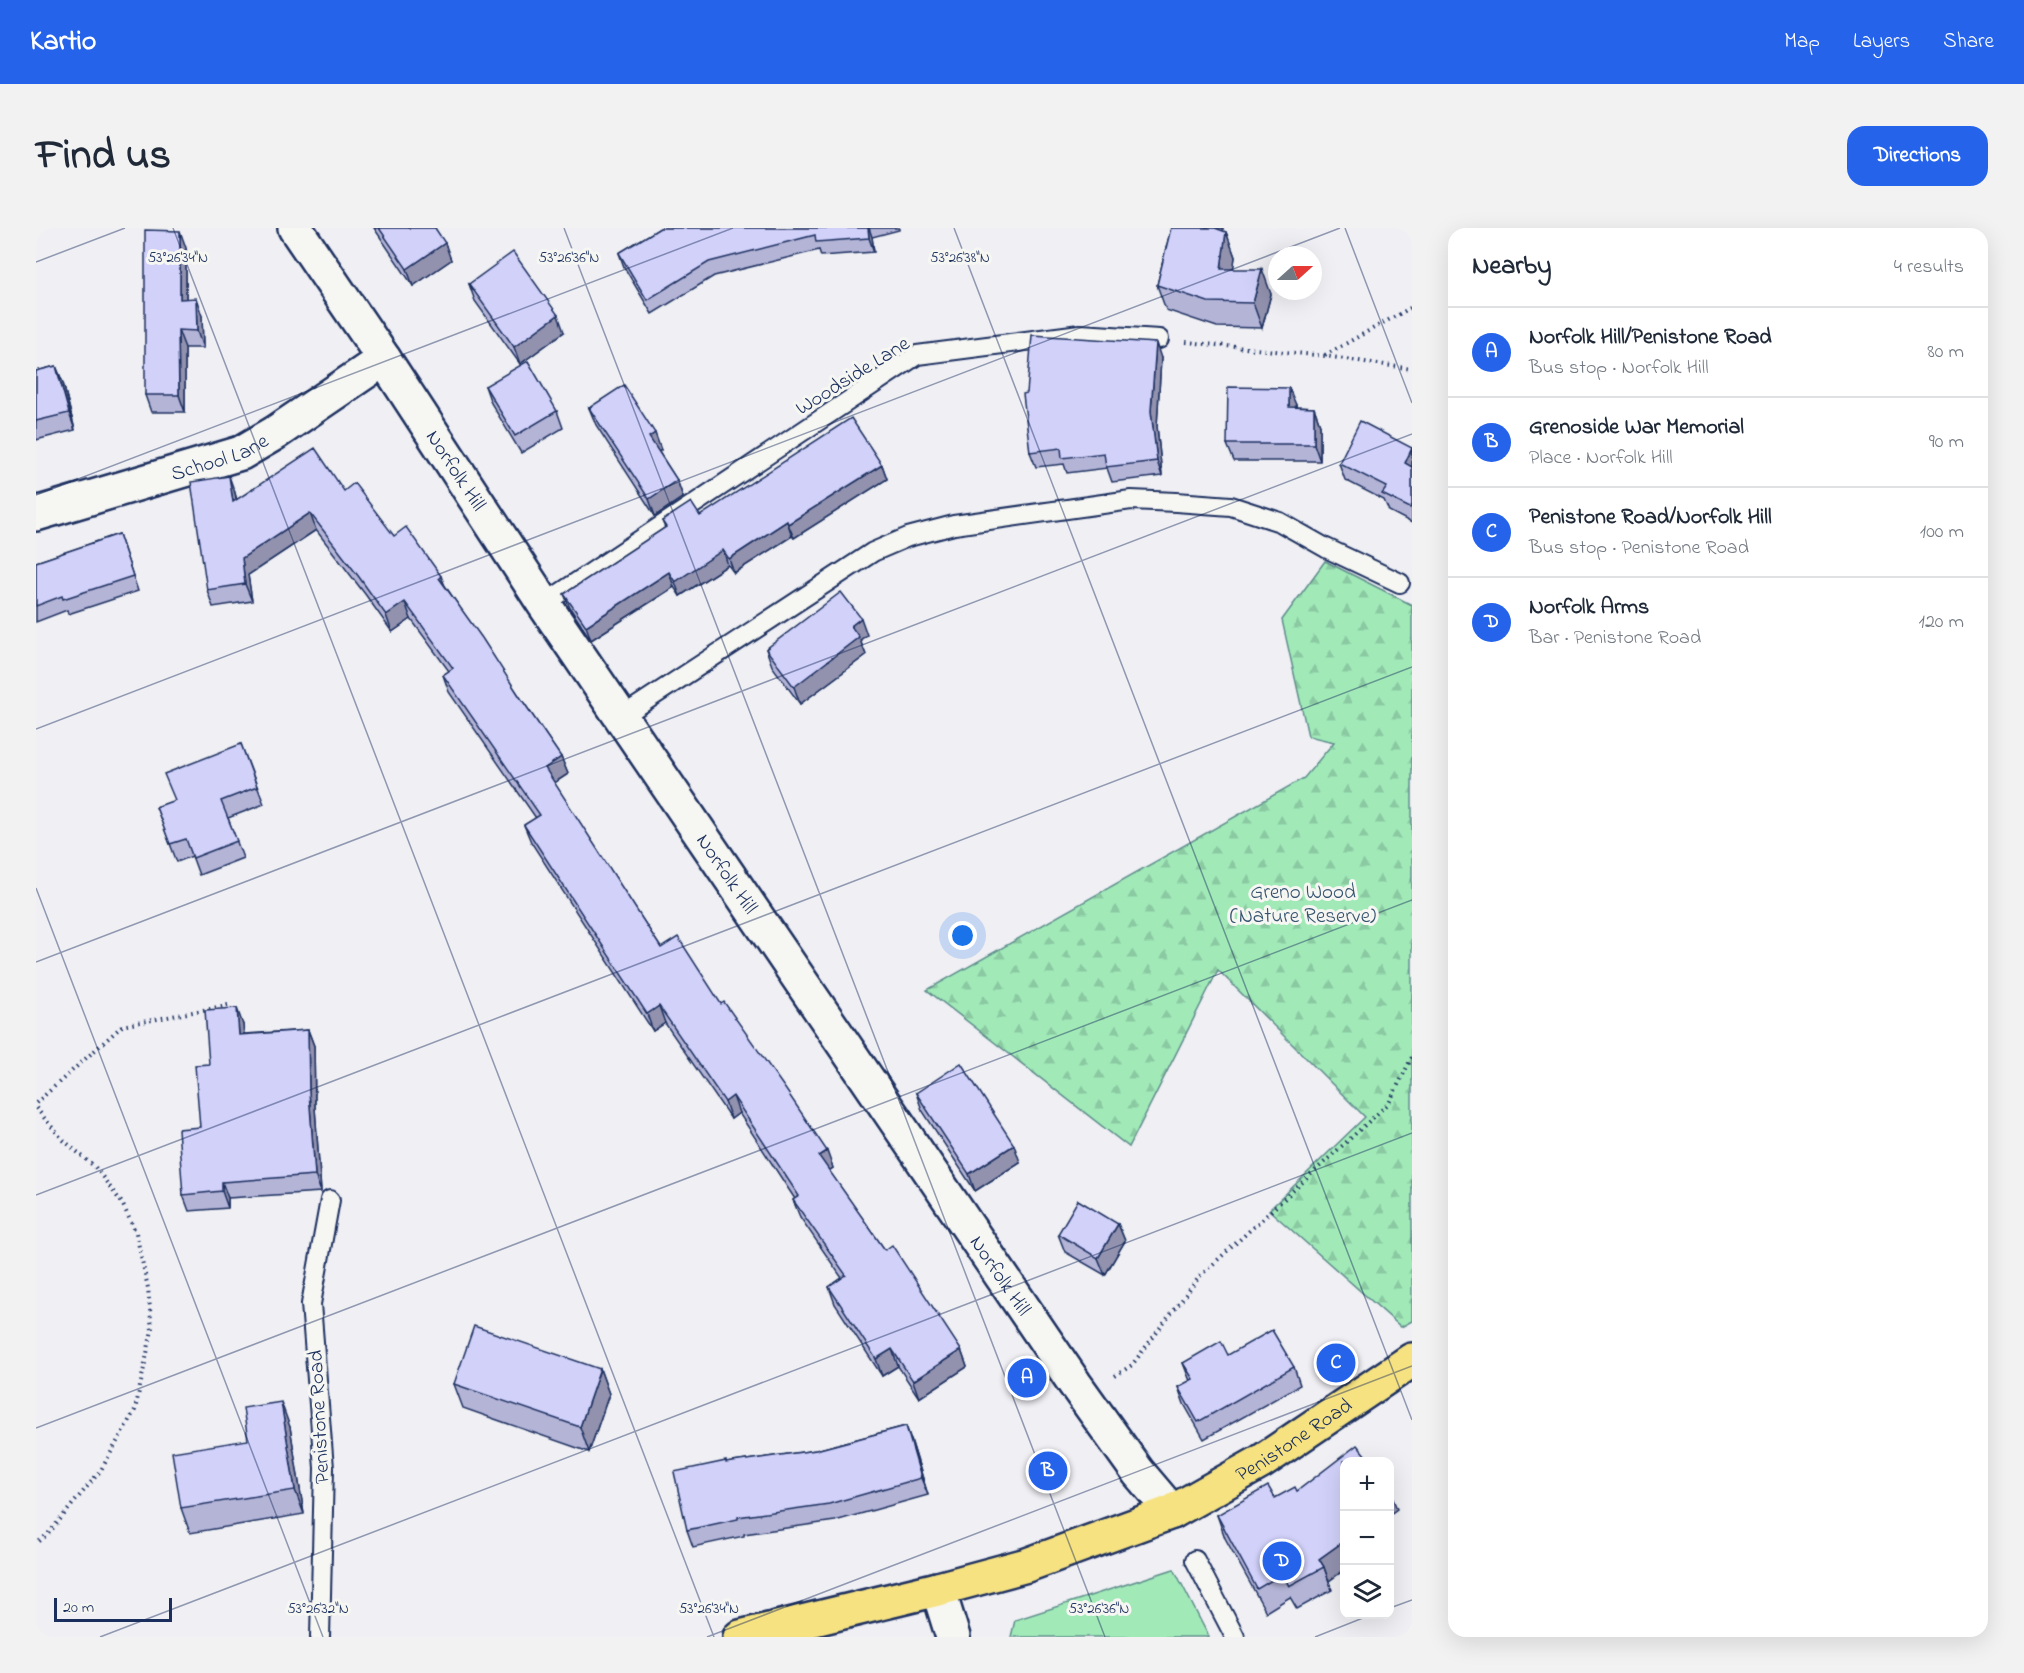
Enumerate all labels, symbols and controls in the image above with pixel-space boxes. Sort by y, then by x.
text: Kartio [30,22,96,63]
text: Map [1784,27,1820,57]
text: Layers [1853,27,1910,57]
text: Share [1943,27,1994,57]
text: Find us [36,126,171,187]
button: Directions [1847,126,1988,186]
north arrow [1268,246,1322,300]
text: 53°26'34"N [148,247,208,269]
text: 53°26'36"N [539,247,599,269]
text: 53°26'38"N [930,247,990,269]
text: Nearby [1472,248,1551,286]
text: 4 results [1894,253,1964,282]
text: Norfolk Hill/Penistone Road [1529,322,1772,354]
street label: Woodside Lane [790,329,917,424]
text: A [1485,338,1498,367]
text: 80 m [1927,338,1964,367]
text: Bus stop · Norfolk Hill [1529,354,1709,383]
text: Grenoside War Memorial [1529,412,1744,444]
street label: Norfolk Hill [417,425,492,518]
street label: School Lane [168,427,275,490]
text: B [1485,428,1498,457]
text: 90 m [1929,428,1964,457]
text: Place · Norfolk Hill [1529,444,1673,473]
text: Penistone Road/Norfolk Hill [1529,502,1772,534]
text: C [1486,518,1497,547]
text: 100 m [1920,518,1964,547]
text: Bus stop · Penistone Road [1529,534,1749,563]
text: Norfolk Arms [1529,592,1649,624]
text: D [1484,608,1499,637]
text: 120 m [1919,608,1964,637]
text: Bar · Penistone Road [1529,624,1701,653]
street label: Norfolk Hill [688,828,764,921]
park label: Greno Wood (Nature Reserve) [1230,878,1376,932]
your location [948,921,977,950]
street label: Norfolk Hill [961,1230,1037,1323]
pin: C [1316,1340,1356,1386]
street label: Penistone Road [302,1349,338,1484]
pin: A [1008,1356,1046,1400]
street label: Penistone Road [1231,1391,1359,1490]
pin: B [1028,1448,1068,1494]
map controls [1340,1457,1394,1619]
button: + [1340,1457,1394,1511]
button: − [1340,1511,1394,1565]
pin: D [1262,1538,1302,1584]
button: layers [1340,1565,1394,1619]
scale bar [54,1595,172,1622]
text: 20 m [63,1596,94,1620]
text: 53°26'32"N [287,1598,349,1620]
text: 53°26'34"N [679,1598,739,1620]
text: 53°26'36"N [1069,1598,1129,1620]

